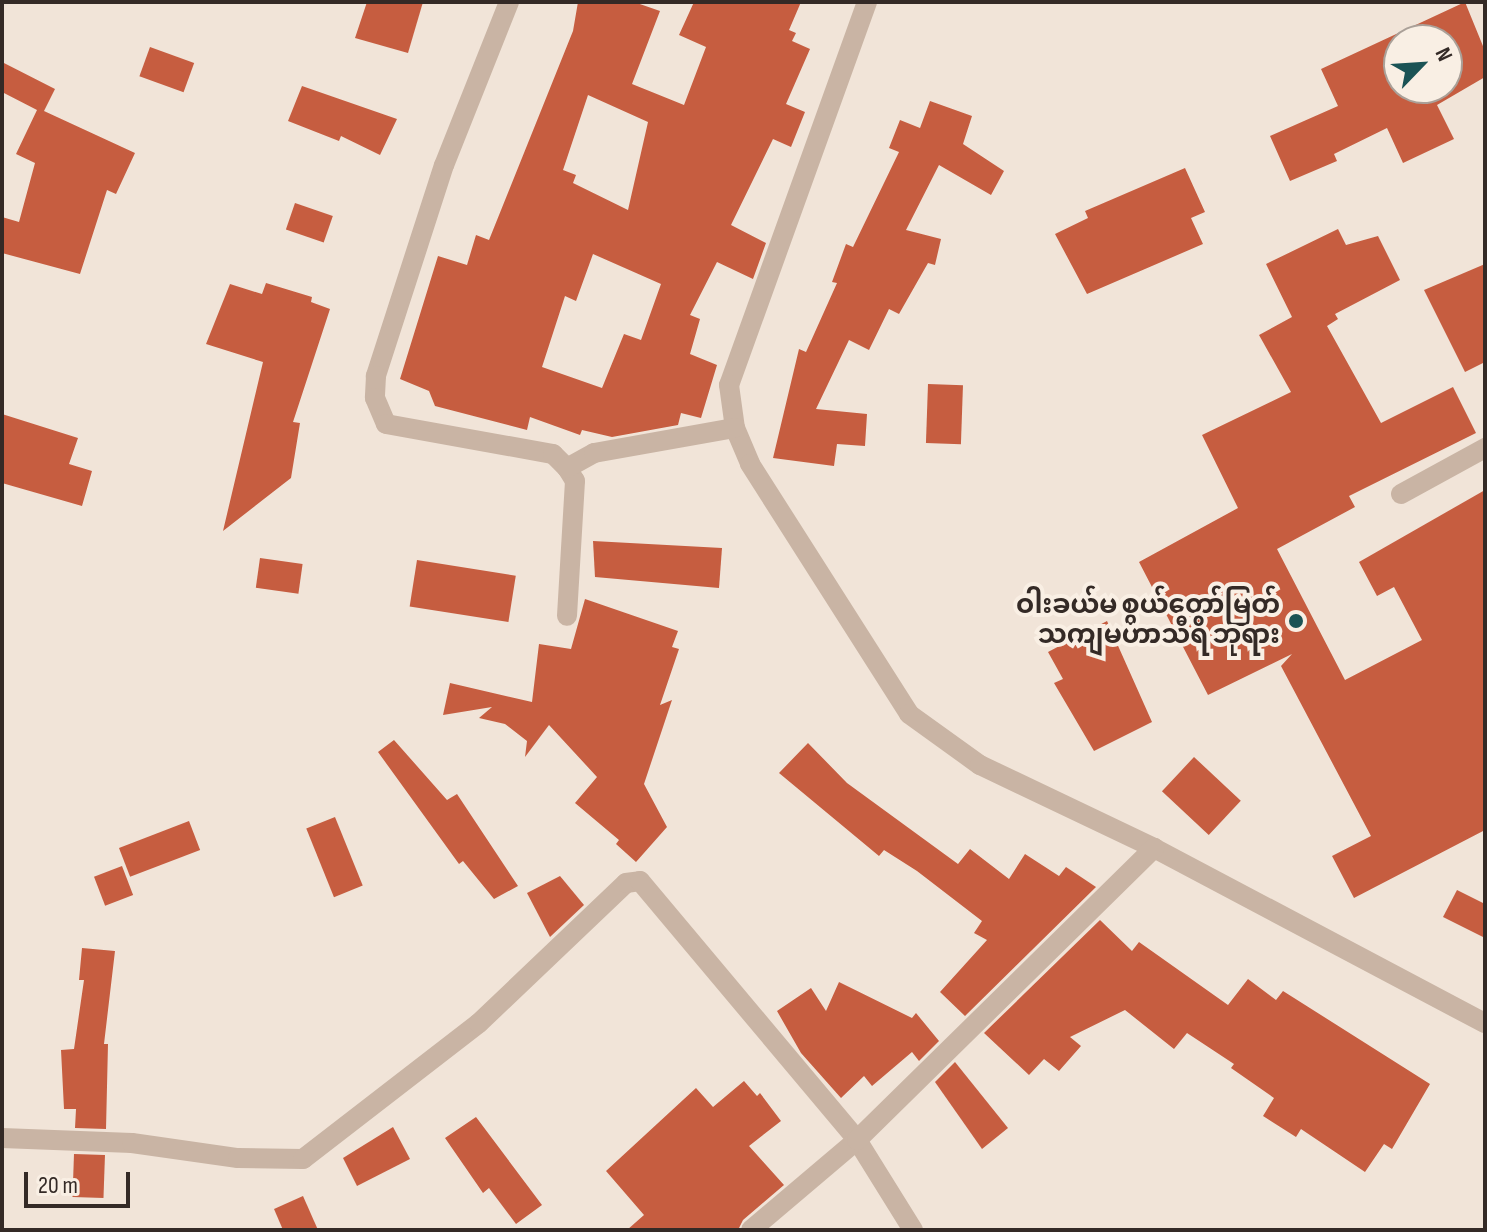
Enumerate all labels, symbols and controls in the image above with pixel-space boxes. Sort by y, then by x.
north arrow [1383,24,1463,104]
text: N [1429,43,1458,66]
place label: ဝါးခယ်မ စွယ်တော်မြတ် သကျမဟာသီရိ ဘုရား [1016,590,1280,652]
marker: ဝါးခယ်မ စွယ်တော်မြတ် သကျမဟာသီရိ ဘုရား [1287,612,1305,630]
scale bar [28,1156,134,1206]
text: 20 m [38,1171,78,1200]

